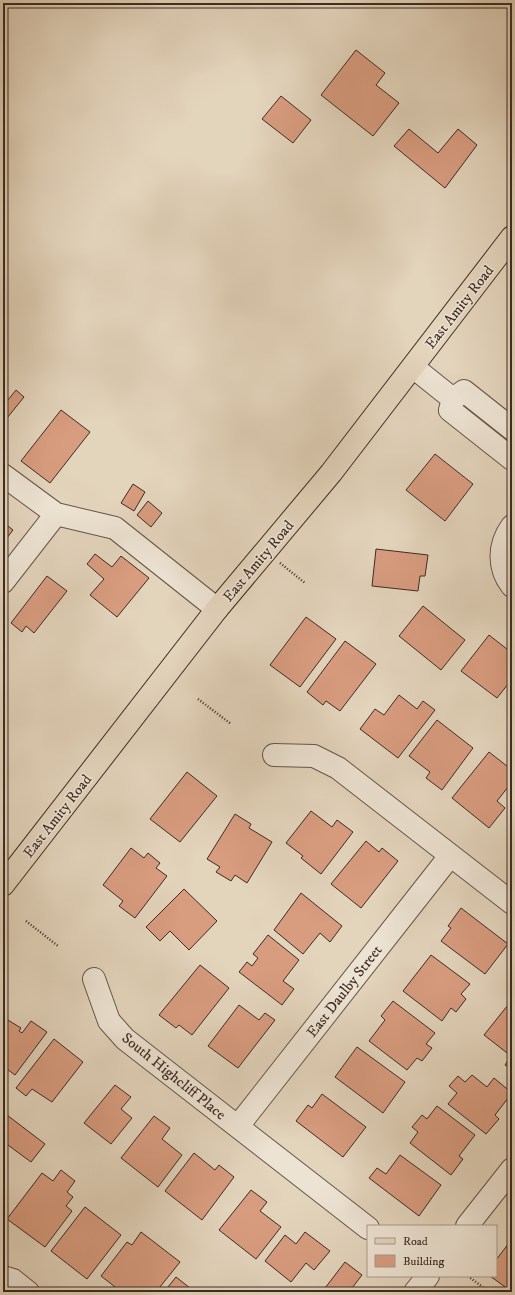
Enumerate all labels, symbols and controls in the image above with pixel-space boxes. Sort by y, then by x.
street label: East Amity Road [421,261,498,353]
street label: East Amity Road [219,516,298,606]
street label: East Amity Road [19,770,96,862]
street label: East Daulby Street [302,941,387,1041]
street label: South Highcliff Place [118,1029,230,1124]
legend [367,1225,497,1277]
text: Road [403,1234,428,1249]
text: Building [403,1254,444,1269]

